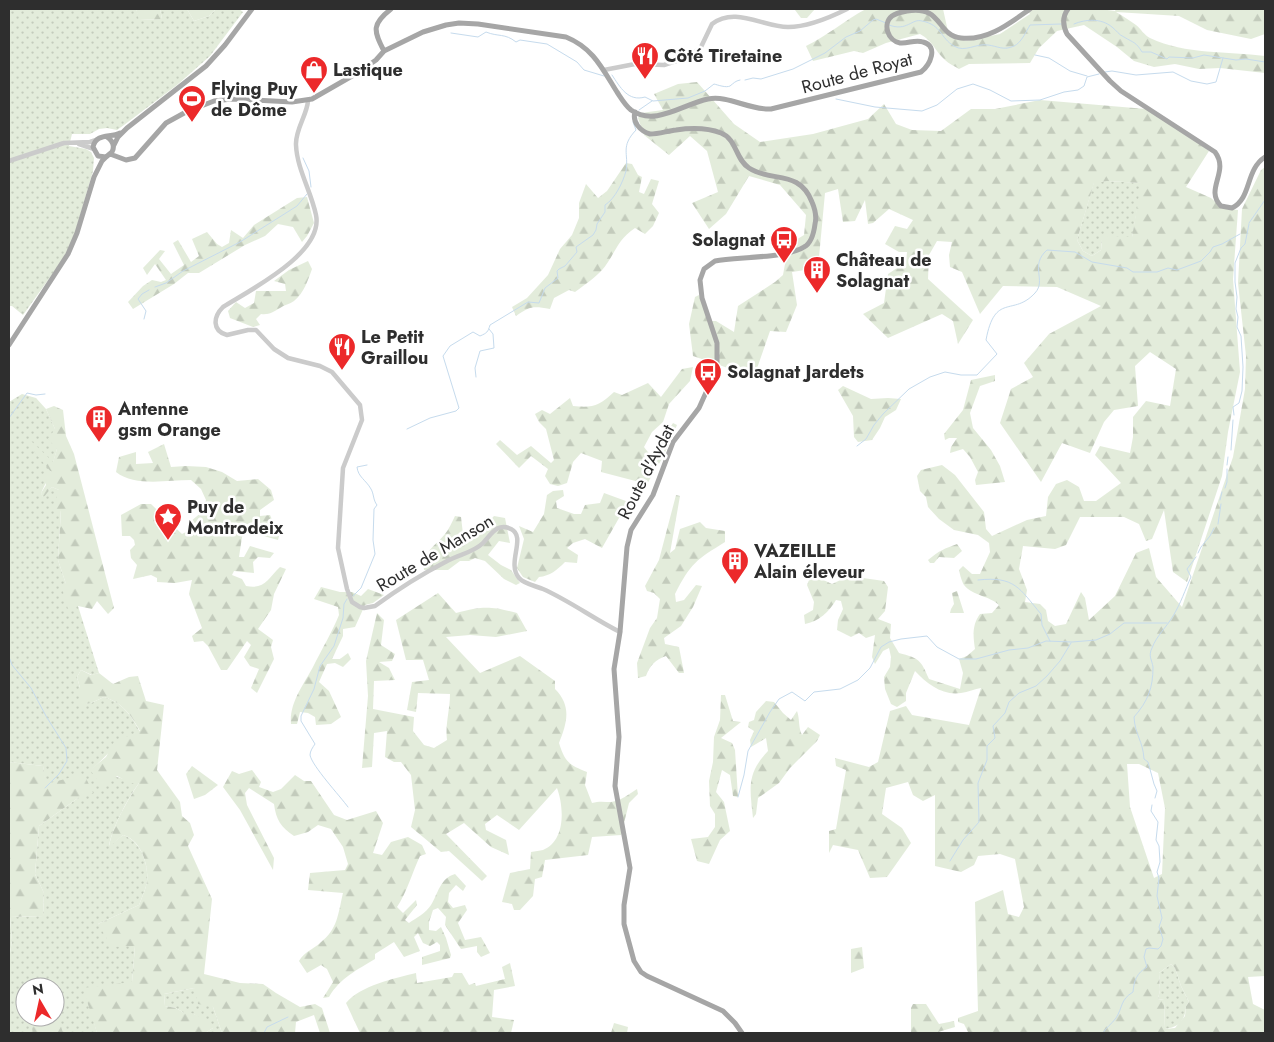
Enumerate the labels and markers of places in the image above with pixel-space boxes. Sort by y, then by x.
restaurant icon: Côté Tiretaine [630,41,660,80]
place label: Côté Tiretaine [664,43,782,69]
shop icon: Lastique [299,55,329,94]
place label: Lastique [333,57,403,83]
place label: Flying Puy de Dôme [211,76,298,123]
sports icon: Flying Puy de Dôme [177,84,207,123]
bus stop icon: Solagnat [769,225,799,264]
place label: Solagnat [692,227,765,253]
place label: Château de Solagnat [836,247,932,294]
building icon: Château de Solagnat [802,255,832,294]
place label: Le Petit Graillou [361,324,428,371]
restaurant icon: Le Petit Graillou [327,332,357,371]
bus stop icon: Solagnat Jardets [693,357,723,396]
place label: Solagnat Jardets [727,359,864,385]
place label: Antenne gsm Orange [117,396,221,443]
building icon: Antenne gsm Orange [84,404,114,443]
place label: Puy de Montrodeix [187,494,284,541]
place icon: Puy de Montrodeix [153,502,183,541]
place label: VAZEILLE Alain éleveur [753,538,866,585]
building icon: VAZEILLE Alain éleveur [720,546,750,585]

